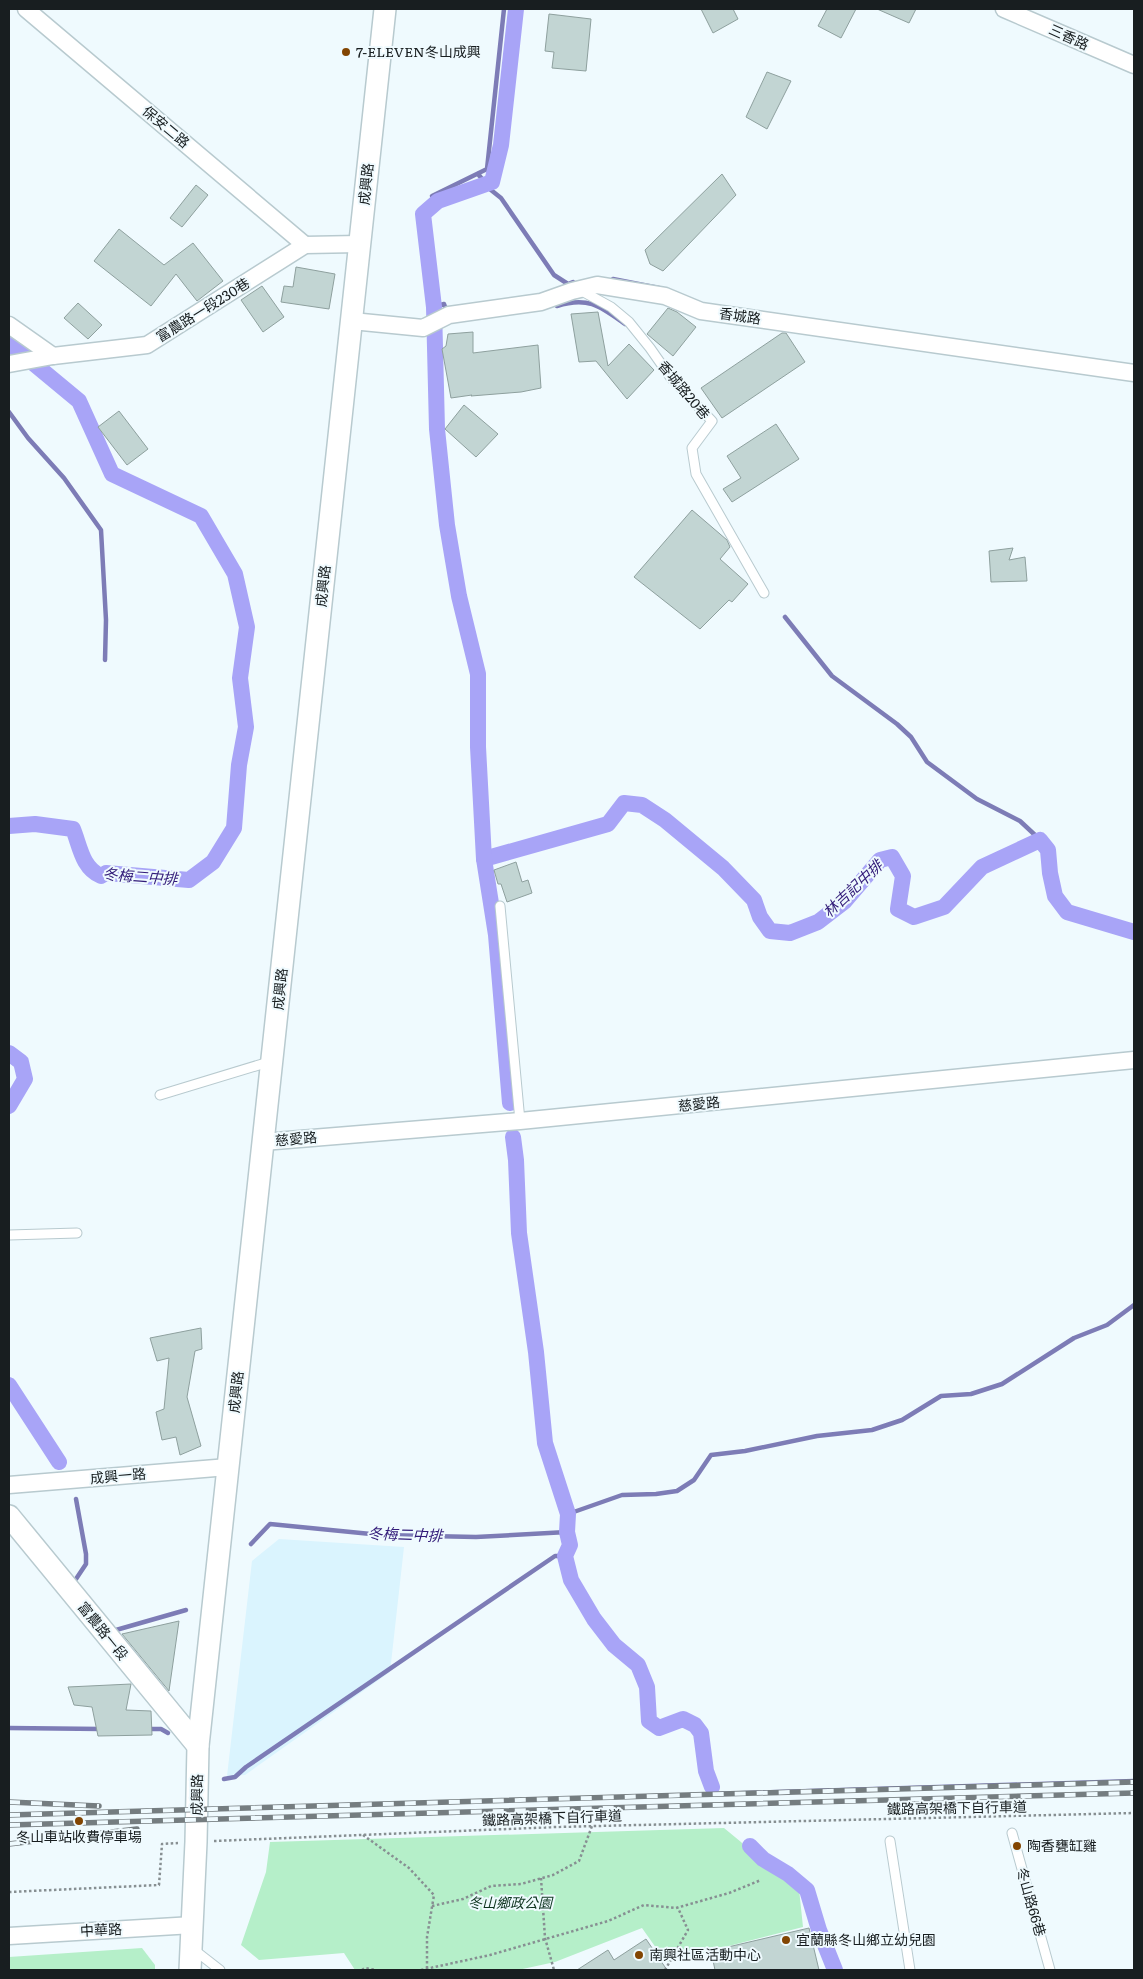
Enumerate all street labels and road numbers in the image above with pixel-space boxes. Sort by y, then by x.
street label: 三香路 [1046,18,1093,54]
street label: 保安二路 [139,101,195,152]
street label: 成興路 [353,162,377,206]
street label: 富農路一段230巷 [152,272,253,346]
street label: 香城路 [718,302,762,328]
street label: 香城路20巷 [654,356,715,423]
street label: 成興路 [310,564,334,608]
street label: 成興路 [267,967,291,1011]
street label: 慈愛路 [677,1091,721,1115]
street label: 慈愛路 [274,1126,318,1150]
street label: 成興路 [223,1370,247,1414]
street label: 成興一路 [89,1463,147,1487]
street label: 富農路一段 [74,1597,134,1664]
street label: 成興路 [186,1774,206,1816]
street label: 鐵路高架橋下自行車道 [887,1796,1027,1818]
street label: 鐵路高架橋下自行車道 [482,1805,622,1829]
street label: 冬山路66巷 [1013,1865,1051,1939]
street label: 中華路 [79,1918,122,1940]

